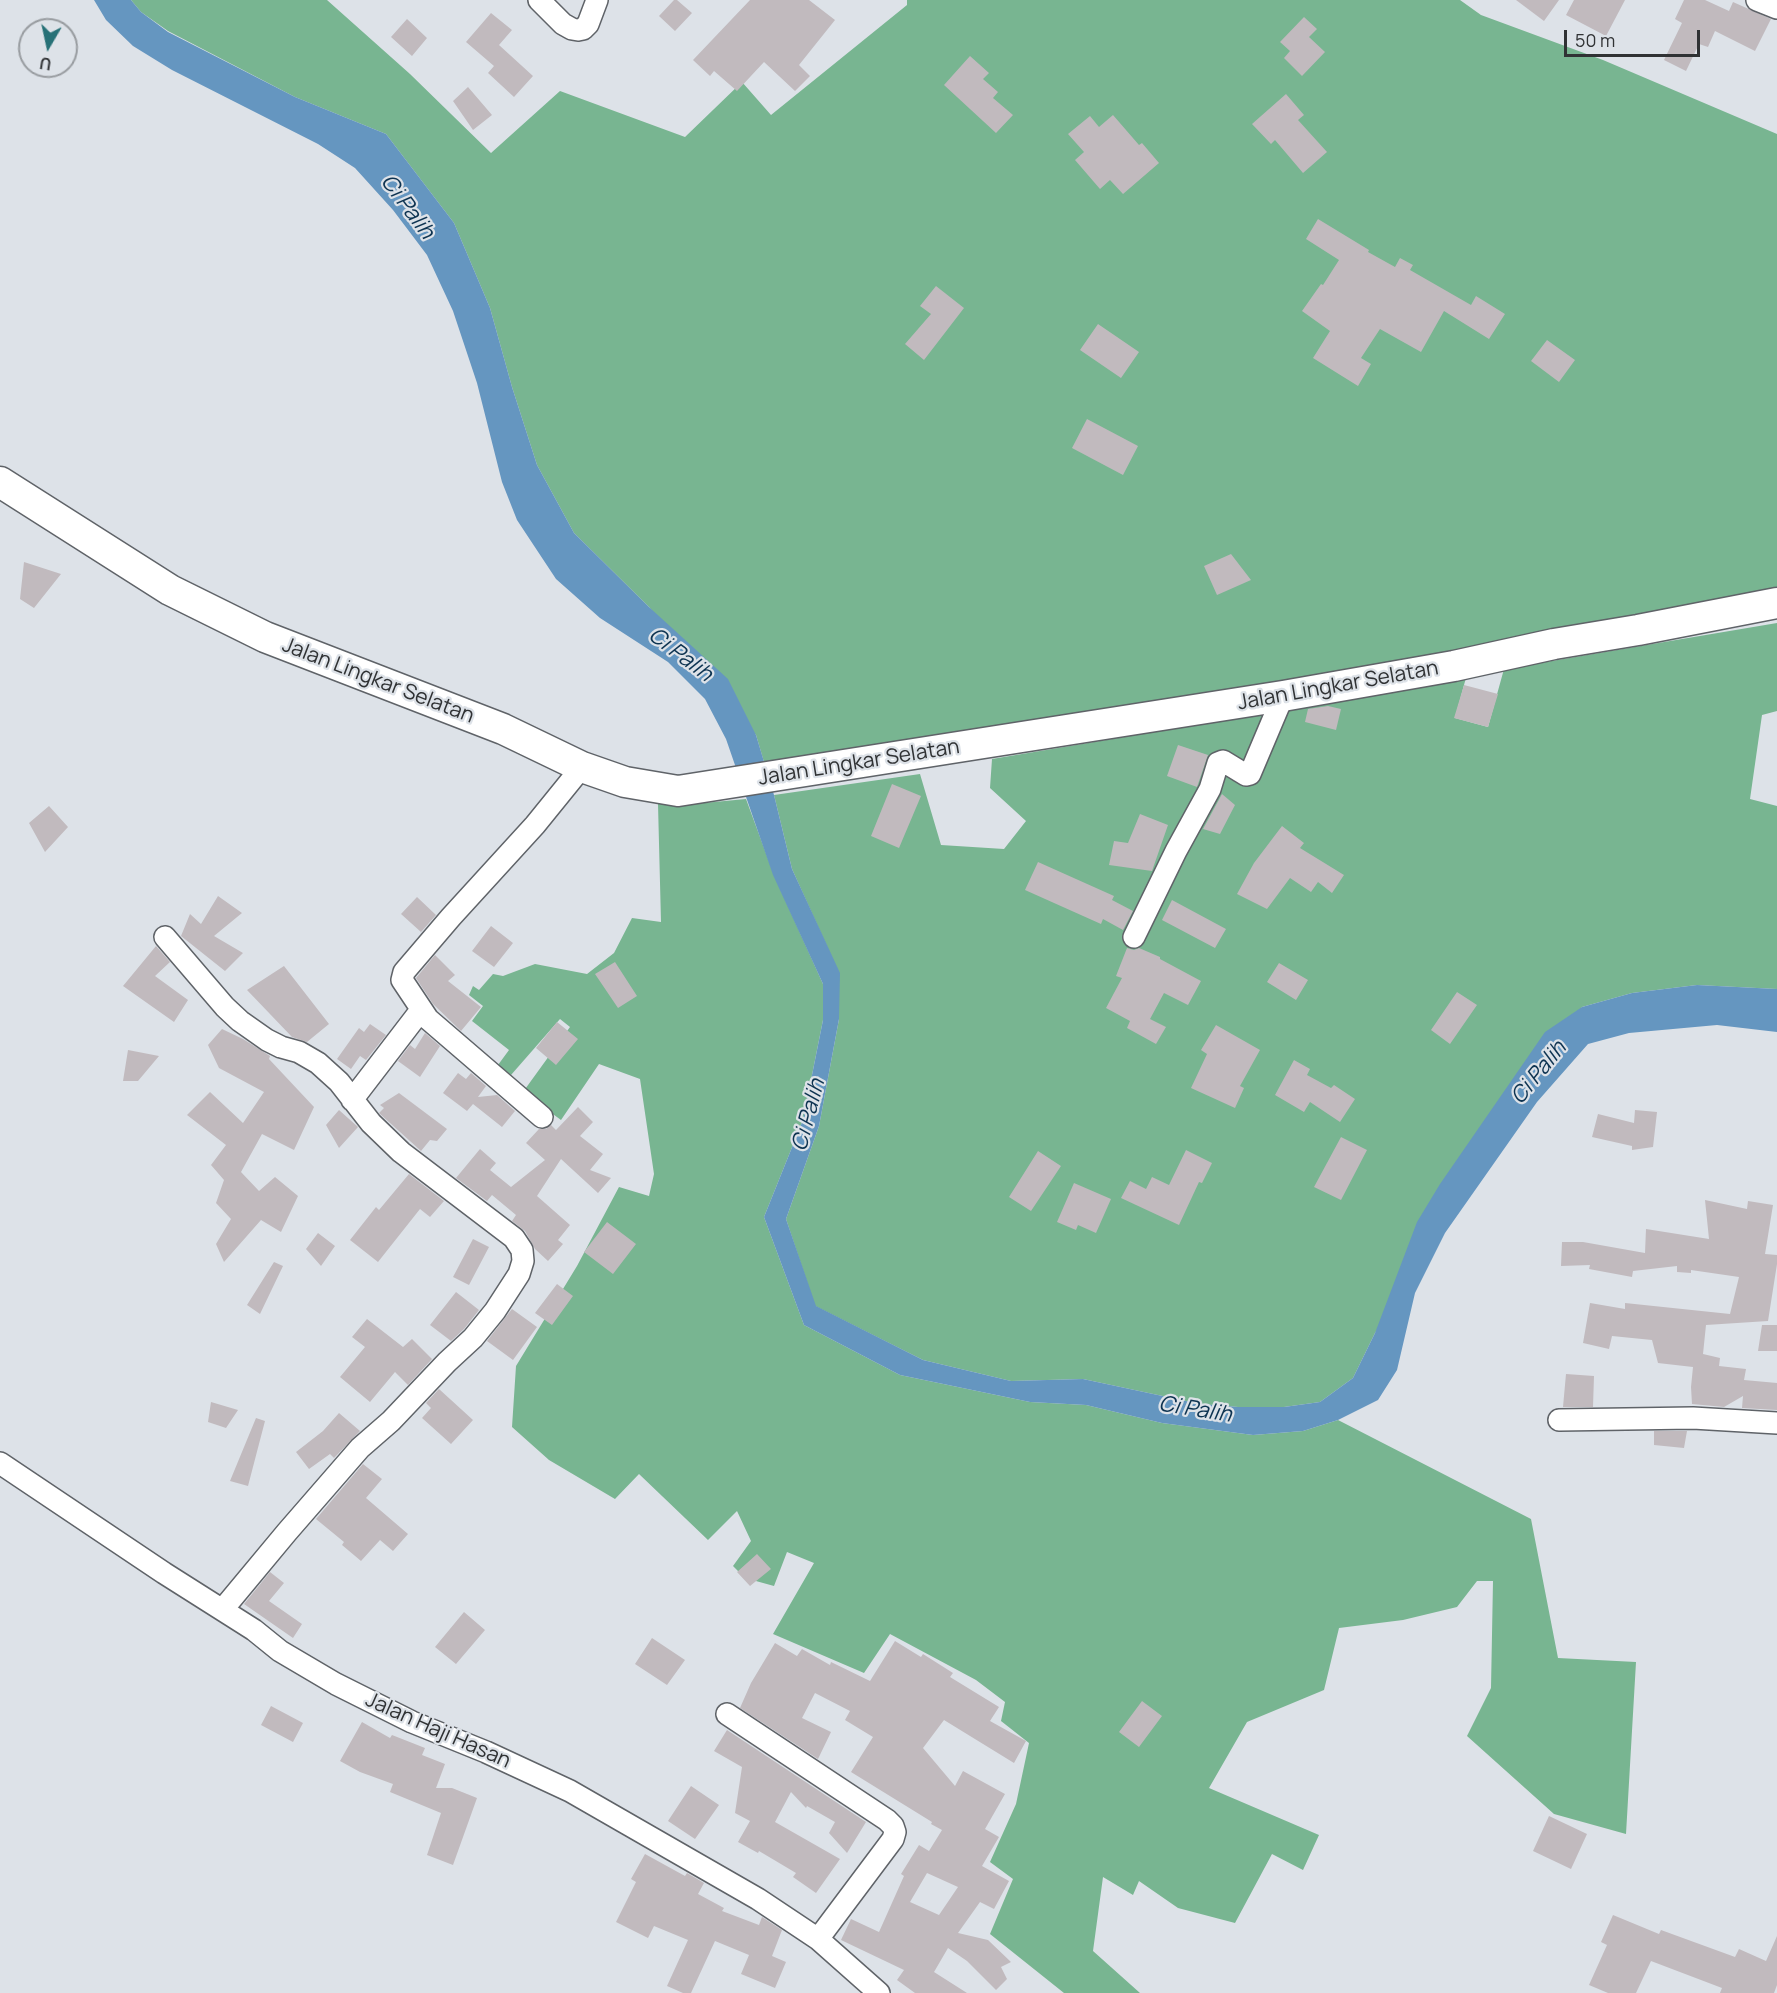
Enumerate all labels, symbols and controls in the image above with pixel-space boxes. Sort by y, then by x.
north arrow [18,18,78,78]
scale bar [1567,18,1704,56]
text: 50 m [1575,28,1615,52]
text: U [38,52,53,76]
water label: Ci Palih [374,170,440,244]
water label: Ci Palih [643,622,717,688]
street label: Jalan Lingkar Selatan [279,633,477,729]
street label: Jalan Lingkar Selatan [1236,656,1440,716]
street label: Jalan Lingkar Selatan [757,735,961,791]
water label: Ci Palih [1506,1036,1572,1110]
water label: Ci Palih [787,1076,831,1154]
water label: Ci Palih [1157,1391,1233,1429]
street label: Jalan Haji Hasan [362,1688,514,1774]

